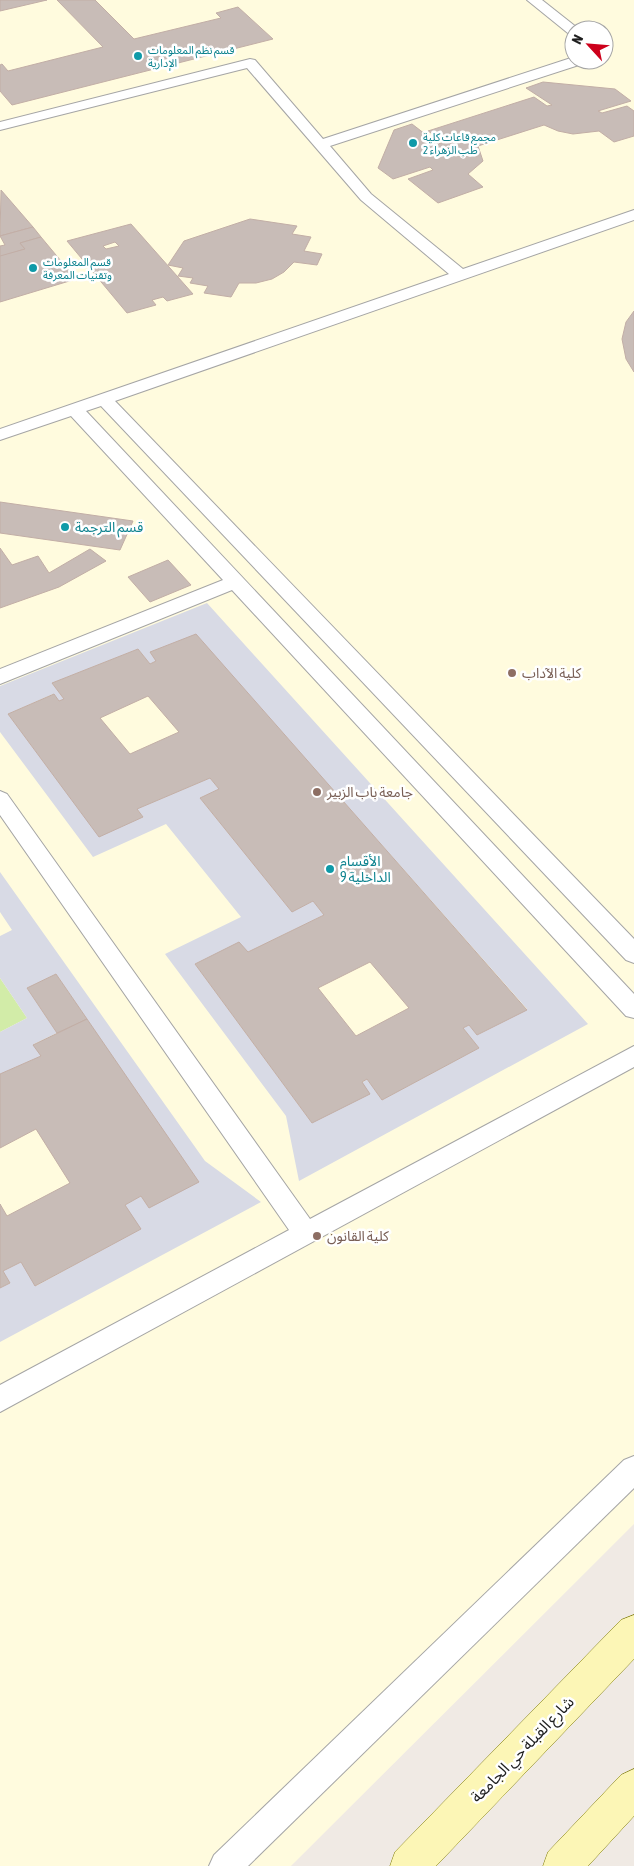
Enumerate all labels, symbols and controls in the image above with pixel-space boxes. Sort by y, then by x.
north arrow [564,20,614,70]
text: N [568,32,586,47]
place label: قسم نظم المعلومات الإدارية [148,44,234,71]
marker: قسم نظم المعلومات الإدارية [132,50,144,62]
place label: مجمع قاعات كلية طب الزهراء 2 [423,131,496,157]
marker: مجمع قاعات كلية طب الزهراء 2 [407,137,419,149]
place label: قسم المعلومات وتقنيات المعرفة [43,256,112,282]
marker: قسم المعلومات وتقنيات المعرفة [27,262,39,274]
place label: قسم الترجمة [75,519,143,538]
marker: قسم الترجمة [59,521,71,533]
place label: كلية الآداب [522,665,582,681]
marker: كلية الآداب [506,667,518,679]
place label: جامعة باب الزبير [326,784,413,801]
marker: جامعة باب الزبير [311,786,323,798]
place label: الأقسام الداخلية 9 [340,853,391,885]
marker: الأقسام الداخلية 9 [324,863,336,875]
place label: كلية القانون [327,1228,389,1245]
marker: كلية القانون [311,1230,323,1242]
street label: شارع القبلة حي الجامعة [467,1692,580,1808]

